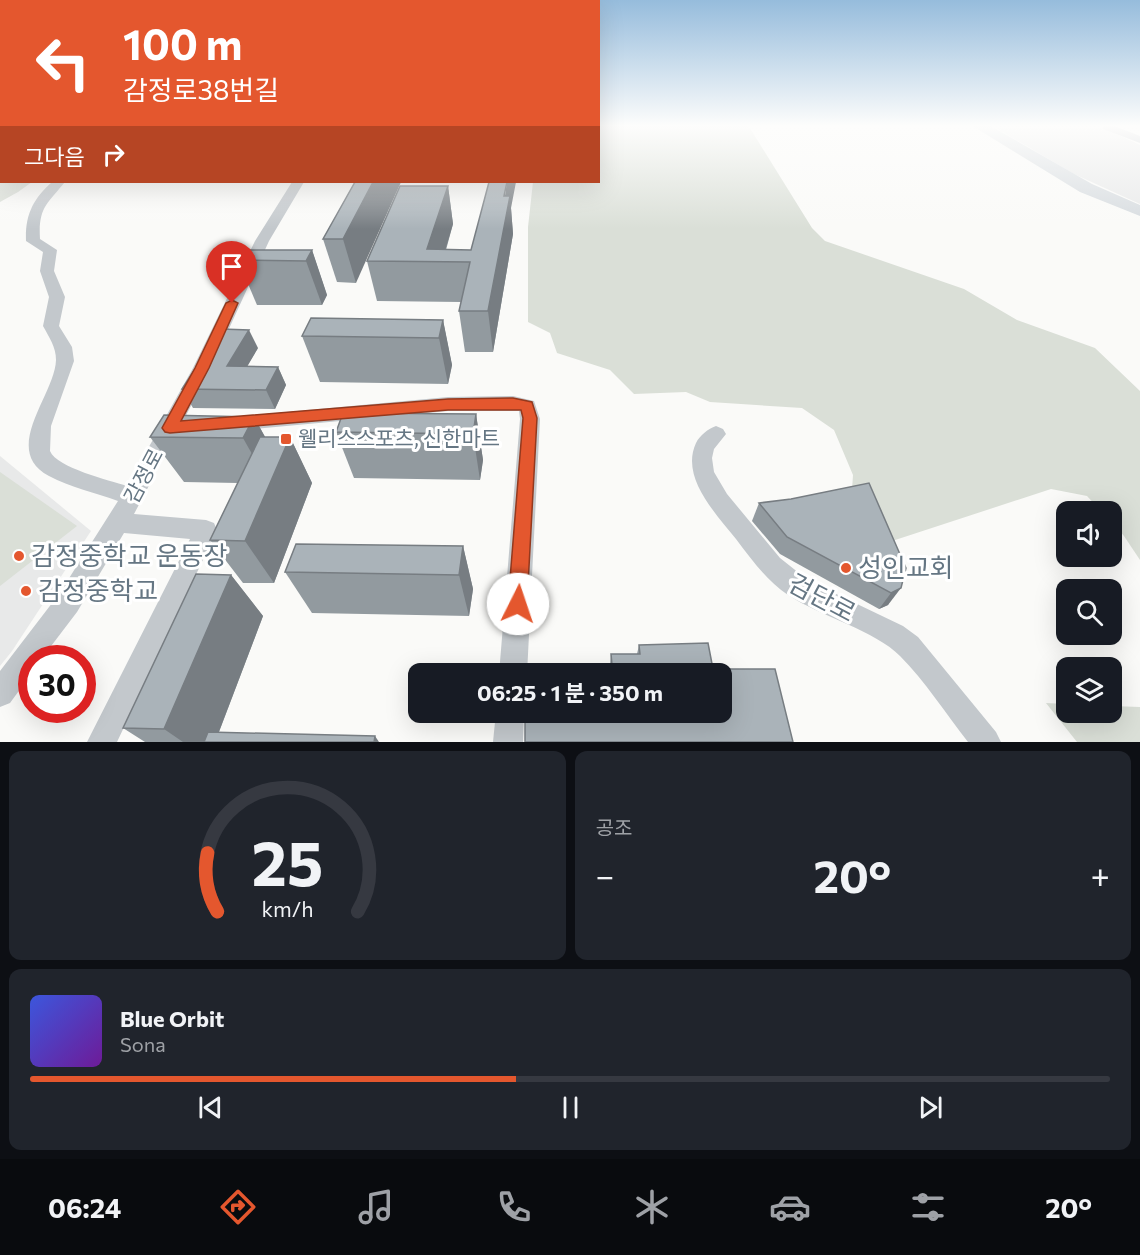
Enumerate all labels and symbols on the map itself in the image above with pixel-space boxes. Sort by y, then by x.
pin [206,241,257,303]
place label: 웰리스스포츠, 신한마트 [298,425,500,450]
marker: 웰리스스포츠, 신한마트 [279,432,293,446]
street label: 감정로 [118,444,167,507]
place label: 감정중학교 운동장 [31,539,227,570]
marker: 감정중학교 운동장 [12,549,26,563]
place label: 성인교회 [858,551,954,582]
marker: 성인교회 [839,561,853,575]
street label: 검단로 [784,566,862,627]
position arrow [486,572,550,636]
place label: 감정중학교 [38,574,158,605]
marker: 감정중학교 [19,584,33,598]
speed limit sign: 30 [18,645,96,723]

